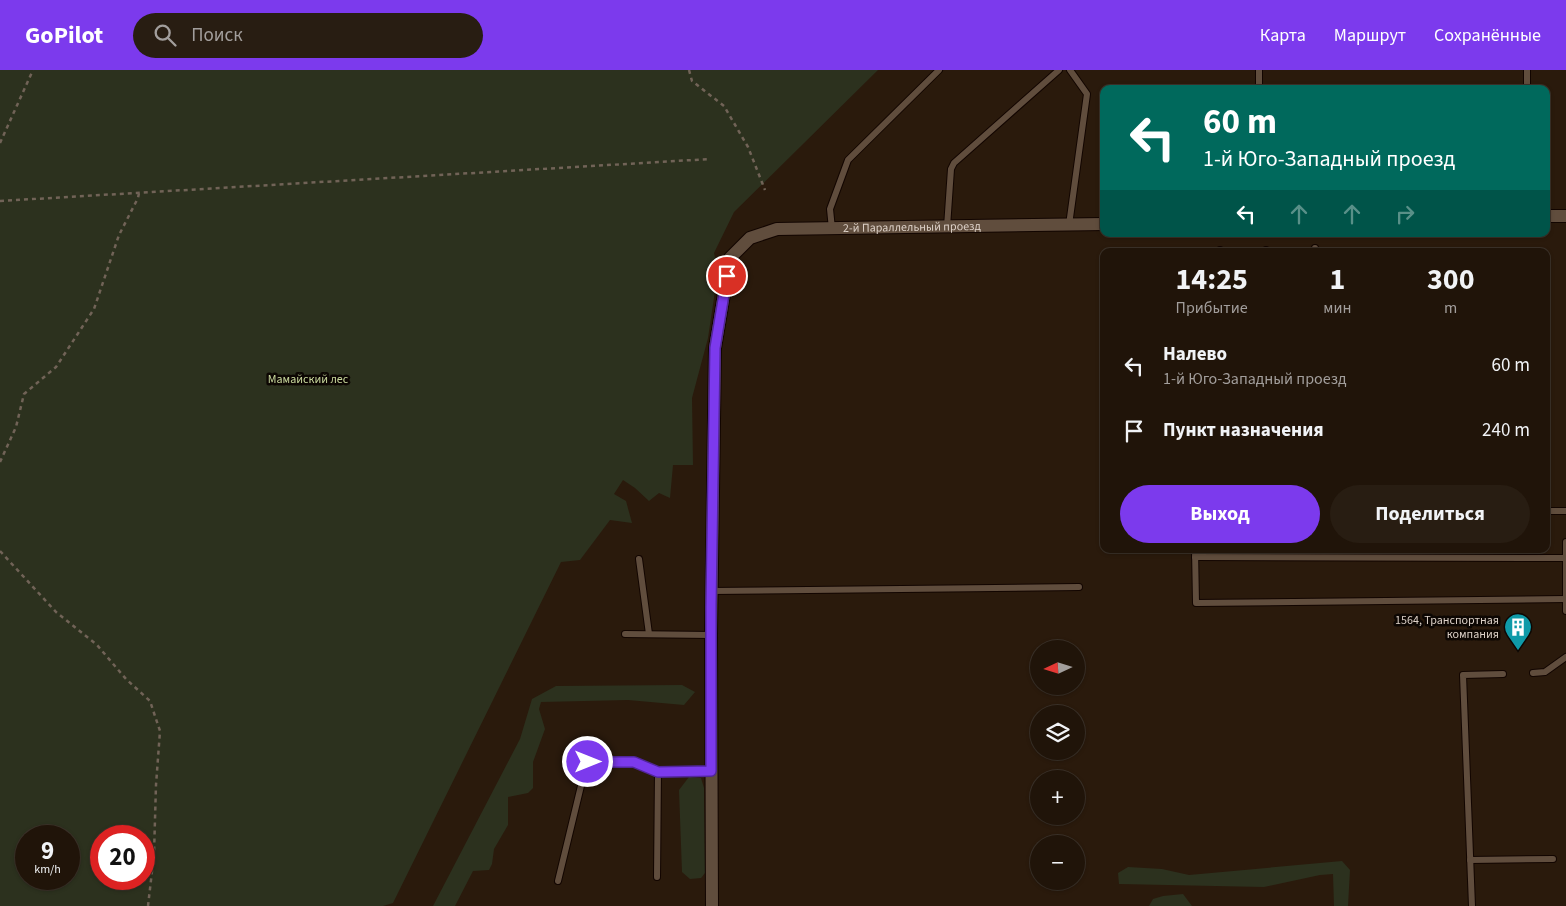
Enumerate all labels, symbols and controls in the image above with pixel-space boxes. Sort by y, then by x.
search box [133,13,483,58]
text: GoPilot [25,18,103,53]
icon: search [151,21,179,49]
text: Поиск [191,22,243,49]
text: Карта [1260,23,1306,48]
text: Маршрут [1334,23,1406,48]
text: Сохранённые [1434,23,1541,48]
text: 60 m [1203,97,1277,147]
icon: left [1120,105,1185,170]
text: 1-й Юго-Западный проезд [1203,143,1455,175]
icon: left [1232,200,1260,228]
icon: ahead [1285,200,1313,228]
icon: ahead [1338,200,1366,228]
icon: right [1391,200,1419,228]
street label: 2-й Параллельный проезд [843,218,982,237]
pin [706,255,748,297]
text: 14:25 [1175,258,1248,301]
text: 1 [1329,258,1345,301]
text: 300 [1427,258,1474,301]
icon: arrive [713,262,741,290]
text: Прибытие [1176,297,1248,319]
text: мин [1323,297,1351,319]
text: m [1444,297,1457,319]
text: Налево [1163,341,1227,368]
icon: left [1120,352,1148,380]
text: 60 m [1492,352,1530,379]
text: 1-й Юго-Западный проезд [1163,368,1347,390]
park label: Мамайский лес [268,371,349,388]
icon: arrive [1120,417,1148,445]
text: Пункт назначения [1163,417,1324,444]
text: 240 m [1482,417,1530,444]
button: Выход [1120,485,1320,543]
button: Поделиться [1330,485,1530,543]
place label: 1564, Транспортная компания [1395,612,1499,643]
building icon: 1564, Транспортная компания [1503,612,1533,651]
north arrow [1030,640,1085,695]
map controls [1030,640,1085,890]
button: layers [1030,705,1085,760]
position arrow [561,735,613,787]
button: + [1030,770,1085,825]
speed limit sign: 20 [90,825,155,890]
text: 9 [41,833,54,869]
button: − [1030,835,1085,890]
text: km/h [34,861,61,878]

